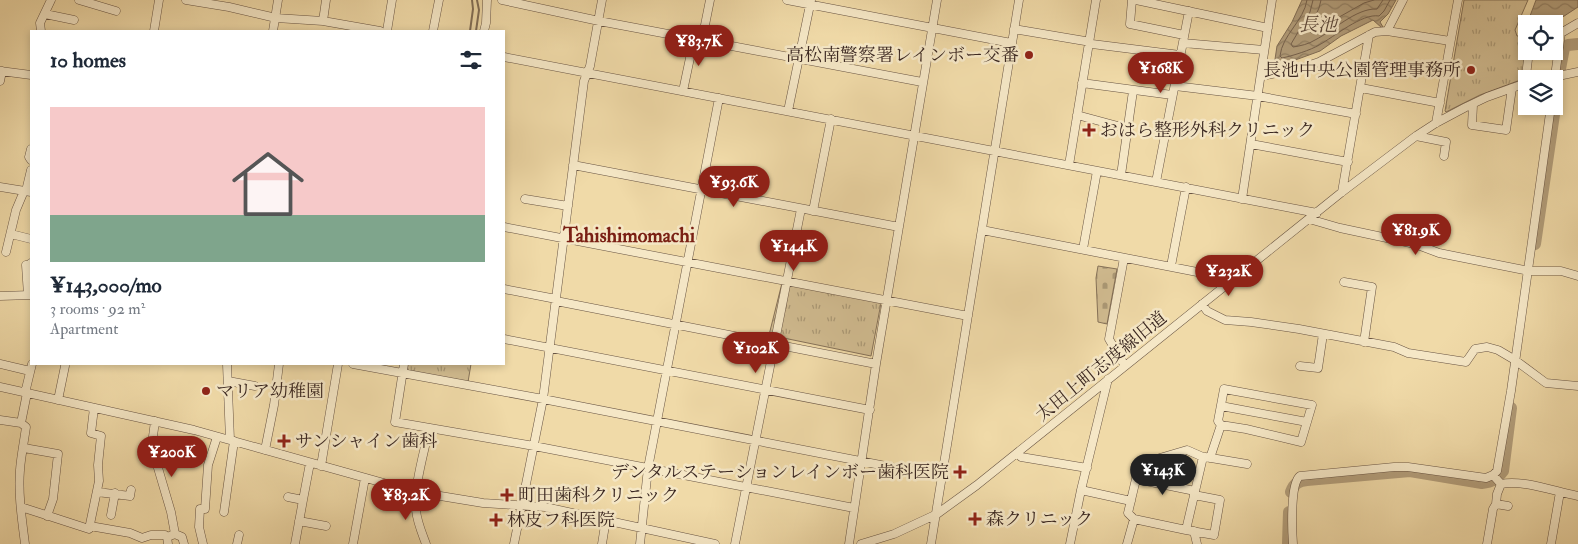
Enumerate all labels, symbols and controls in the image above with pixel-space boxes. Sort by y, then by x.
water label: 長池 [1299,13,1339,37]
map controls [1518,15,1563,115]
button: locate [1518,15,1563,60]
pin: ¥83.7K [658,24,740,67]
text: ¥83.7K [676,31,722,51]
place label: 高松南警察署レインボー交番 [786,44,1019,67]
icon: filters [457,46,485,74]
text: 10 homes [50,47,126,74]
marker: 高松南警察署レインボー交番 [1023,49,1035,61]
pin: ¥168K [1126,52,1196,94]
text: ¥168K [1139,58,1183,78]
place label: 長池中央公園管理事務所 [1263,59,1461,82]
marker: 長池中央公園管理事務所 [1465,64,1477,76]
button: layers [1518,70,1563,115]
place label: おはら整形外科クリニック [1100,119,1315,142]
marker: おはら整形外科クリニック [1082,123,1096,137]
icon: home [223,139,313,229]
pin: ¥93.6K [693,166,775,208]
text: ¥93.6K [710,172,758,192]
pin: ¥81.9K [1375,214,1457,256]
text: ¥81.9K [1392,220,1440,240]
district label: Tahishimomachi [562,223,696,248]
pin: ¥144K [759,230,829,272]
text: ¥144K [771,236,817,256]
pin: ¥232K [1194,254,1264,297]
text: ¥232K [1206,261,1252,281]
text: ¥143,000/mo [50,272,162,299]
text: 3 rooms · 92 m² [50,299,145,319]
street label: 太田上町志度線旧道 [1031,306,1172,426]
text: Apartment [50,319,118,339]
pin: ¥102K [721,332,791,374]
text: ¥102K [733,338,779,358]
place label: マリア幼稚園 [216,380,324,403]
marker: マリア幼稚園 [200,385,212,397]
place label: サンシャイン歯科 [295,430,437,453]
marker: サンシャイン歯科 [277,434,291,448]
pin: ¥200K [137,436,207,478]
text: ¥200K [148,442,196,462]
pin: ¥143K [1128,454,1198,496]
text: ¥143K [1141,460,1185,480]
place label: デンタルステーションレインボー歯科医院 [611,461,949,484]
marker: デンタルステーションレインボー歯科医院 [953,465,967,479]
pin: ¥83.2K [365,478,447,521]
place label: 町田歯科クリニック [518,484,679,507]
text: ¥83.2K [382,485,430,505]
marker: 町田歯科クリニック [500,488,514,502]
place label: 森クリニック [986,508,1093,531]
place label: 林皮フ科医院 [507,509,615,532]
marker: 森クリニック [968,512,982,526]
marker: 林皮フ科医院 [489,513,503,527]

